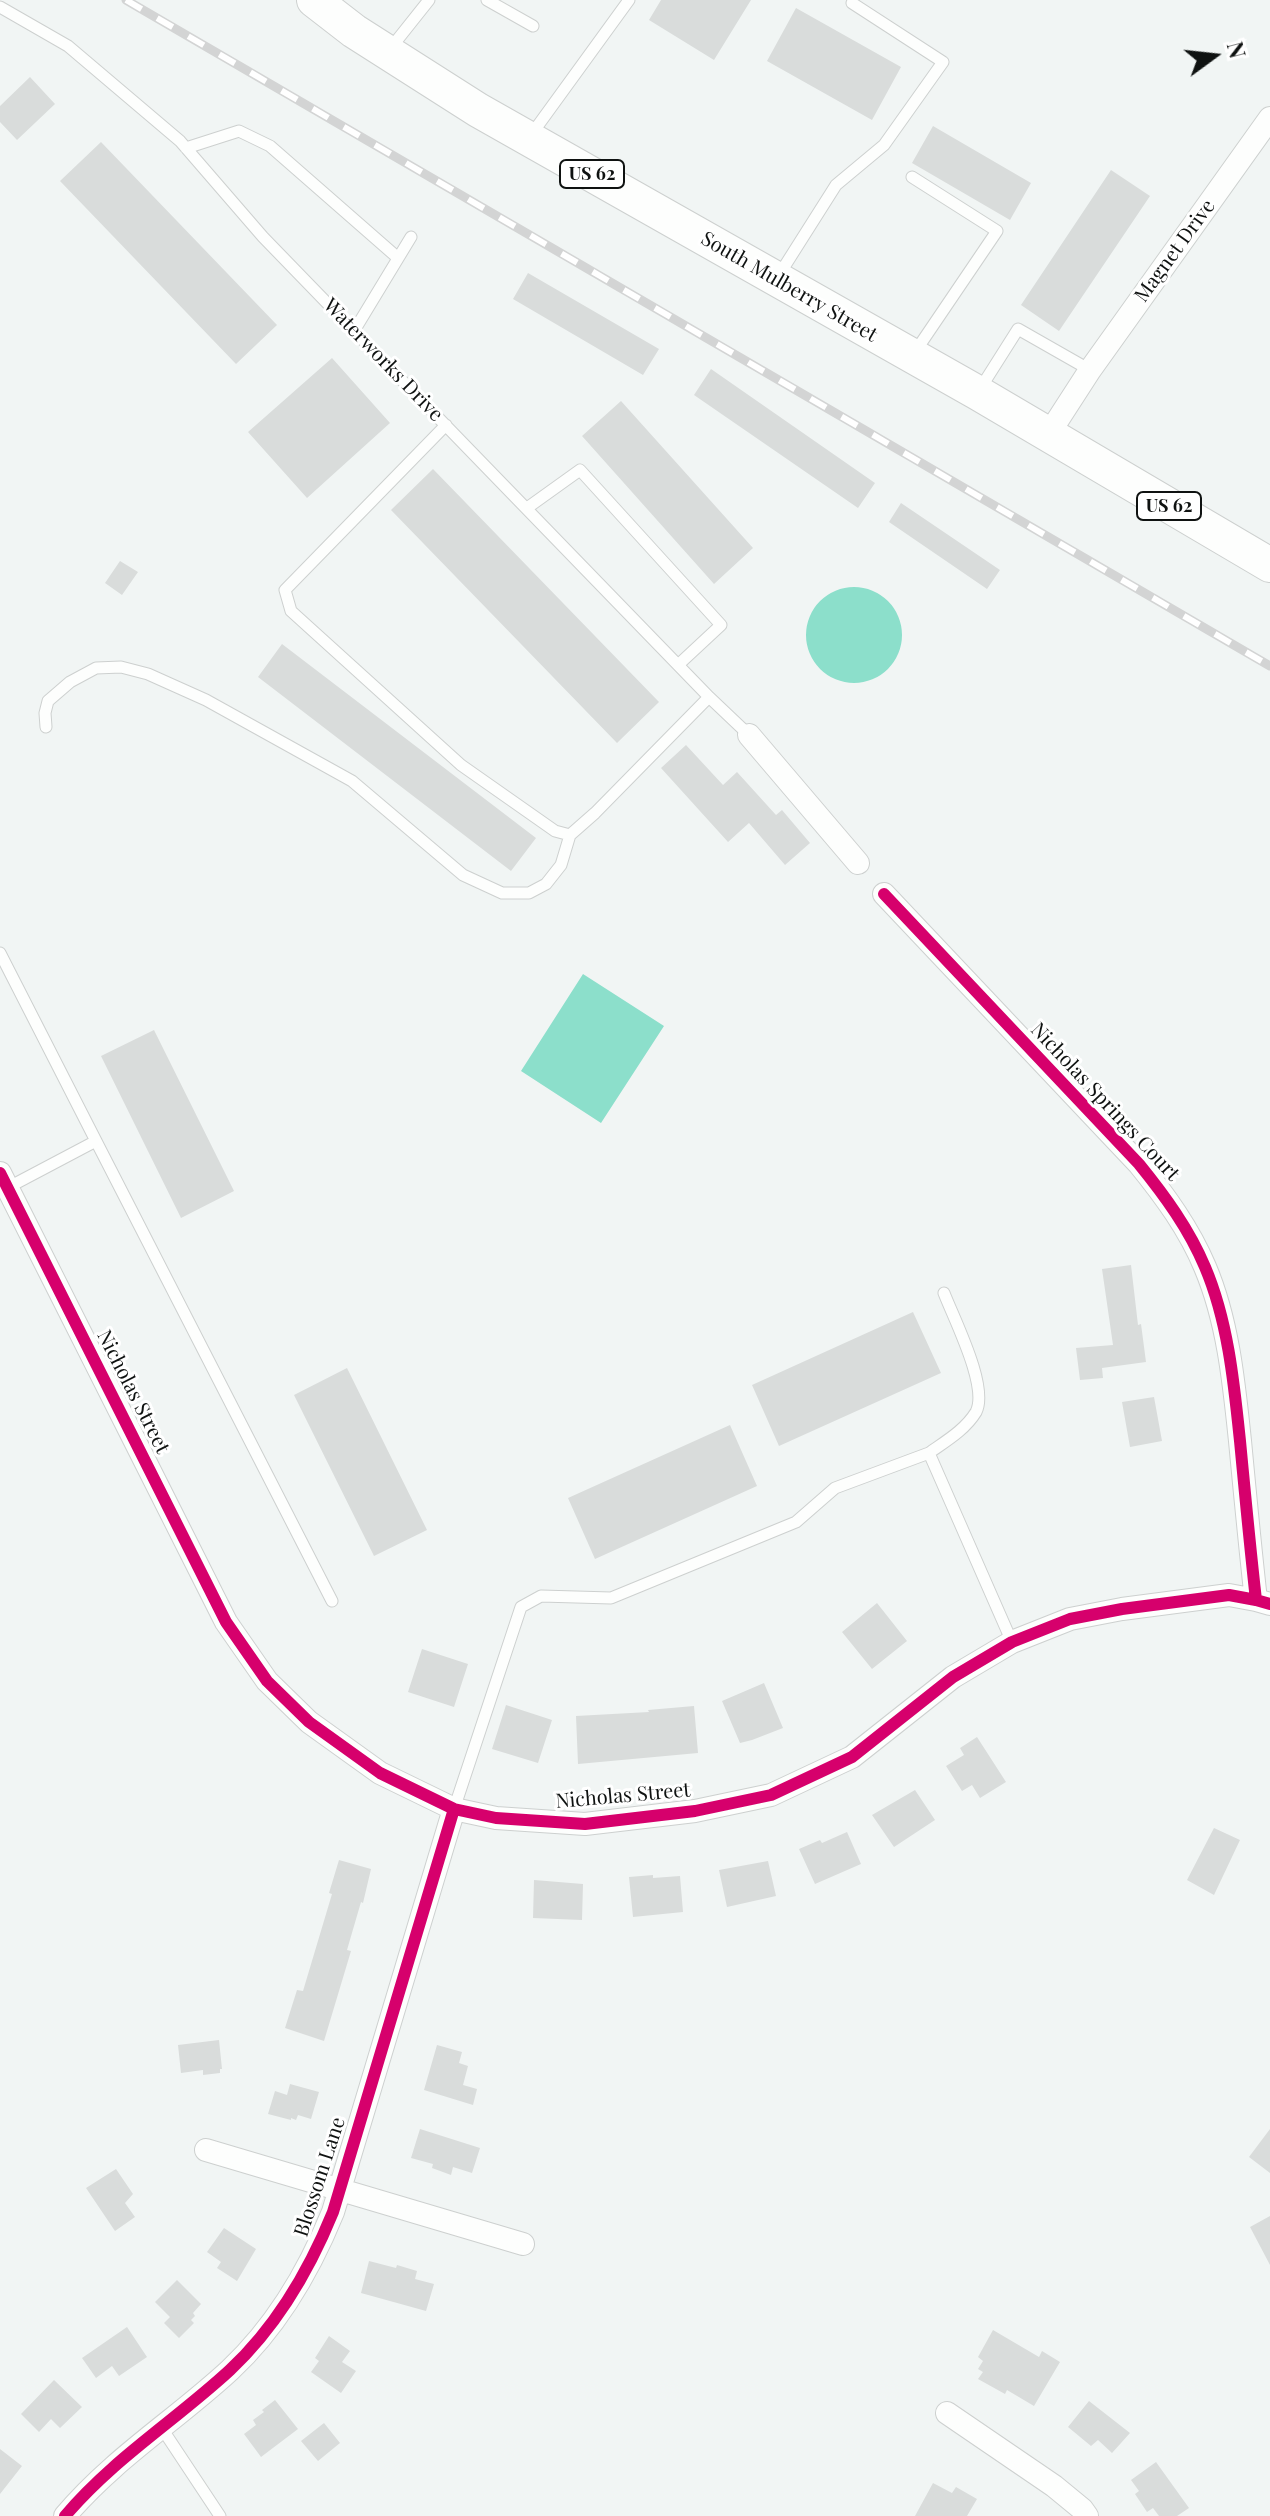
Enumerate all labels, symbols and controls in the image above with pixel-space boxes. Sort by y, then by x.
north arrow [1174,16,1254,96]
text: N [1221,38,1254,61]
road number: US 62 [560,160,624,188]
street label: Magnet Drive [1130,195,1220,307]
street label: South Mulberry Street [697,227,881,347]
street label: Waterworks Drive [318,294,448,426]
road number: US 62 [1137,492,1201,520]
street label: Nicholas Springs Court [1026,1018,1184,1186]
street label: Nicholas Street [92,1326,174,1458]
street label: Nicholas Street [555,1778,691,1814]
street label: Blossom Lane [289,2114,351,2240]

